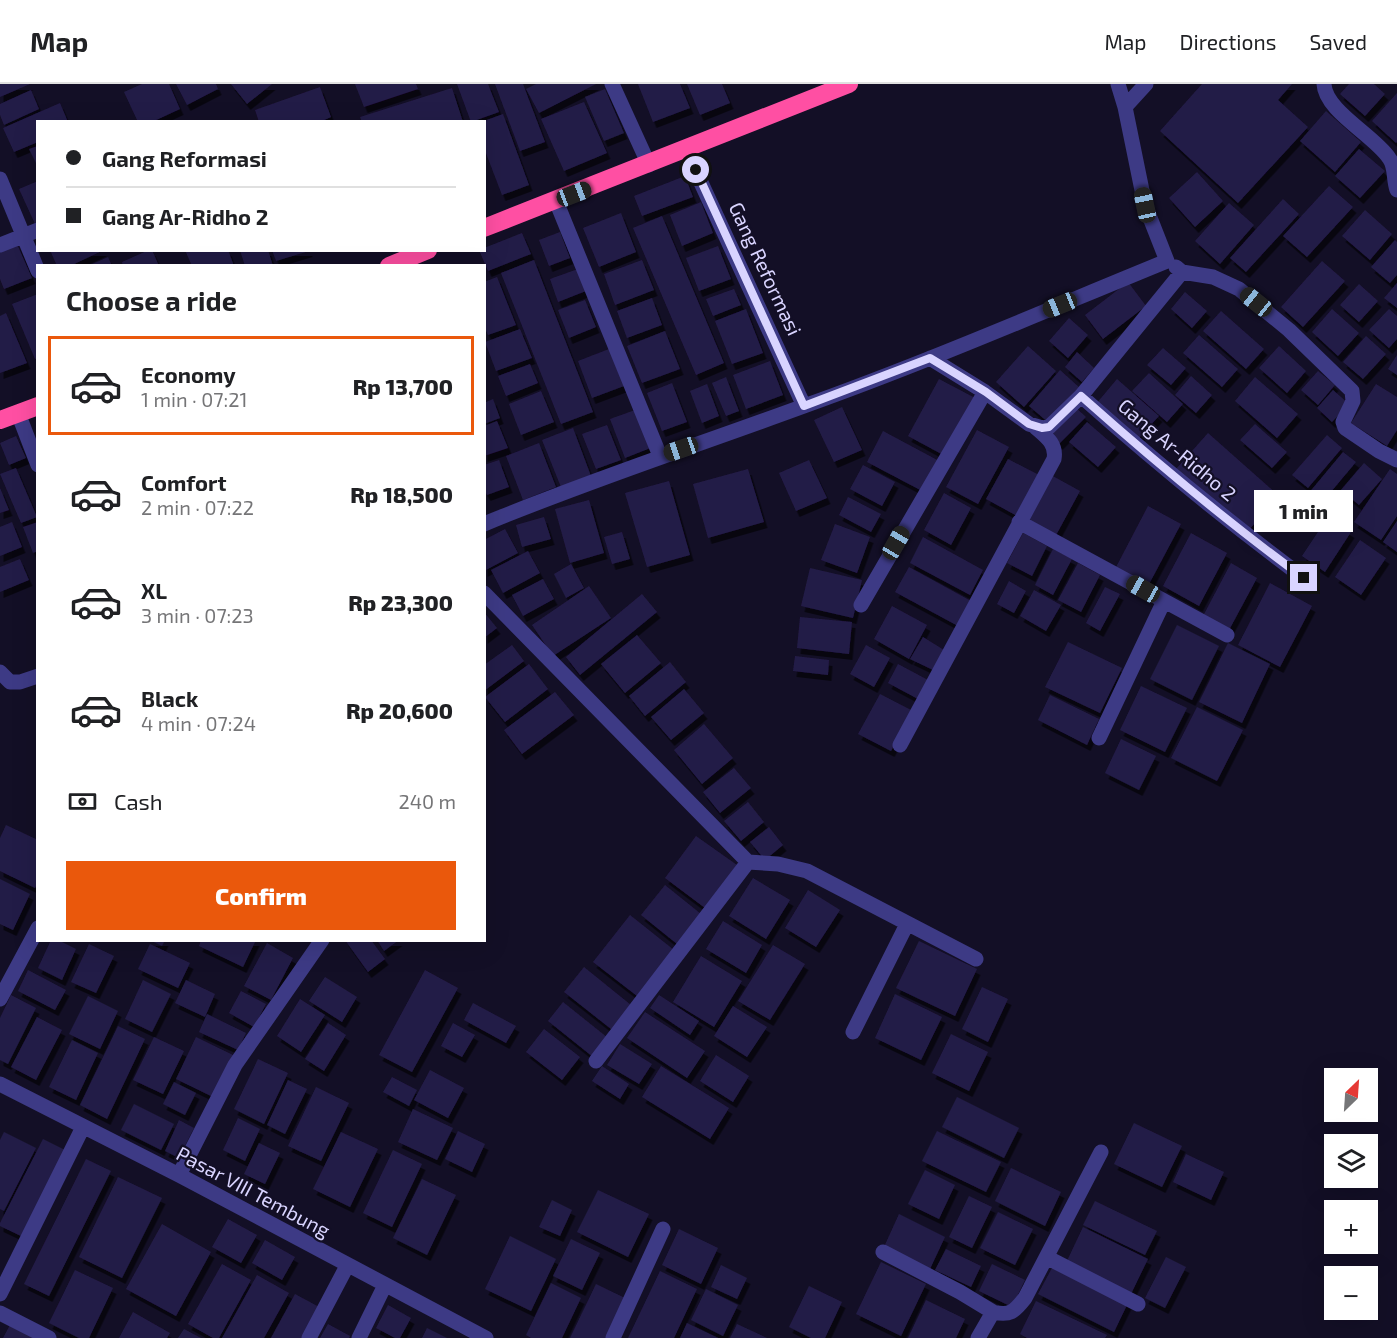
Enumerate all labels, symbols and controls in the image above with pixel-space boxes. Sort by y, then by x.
text: Map [30,24,88,58]
text: Map [1104,29,1147,54]
text: Directions [1180,29,1276,54]
text: Saved [1309,29,1367,54]
text: Gang Reformasi [102,145,267,171]
route start [682,156,709,183]
car [554,179,594,209]
car [1132,186,1158,224]
street label: Gang Reformasi [725,198,807,339]
text: Gang Ar-Ridho 2 [102,203,269,229]
text: Choose a ride [66,284,237,316]
car [1236,284,1276,320]
car [1040,290,1080,320]
icon: car [69,359,123,413]
text: Economy [141,361,236,387]
text: Rp 13,700 [353,373,453,399]
text: 1 min · 07:21 [141,387,247,411]
street label: Gang Ar-Ridho 2 [1114,393,1241,505]
car [661,435,701,463]
icon: car [69,467,123,521]
text: Comfort [141,469,226,495]
text: Rp 18,500 [350,481,453,507]
callout: 1 min [1254,491,1354,533]
text: 2 min · 07:22 [141,495,254,519]
text: 1 min [1279,499,1328,523]
car [879,523,913,563]
route end [1290,564,1317,591]
car [1123,572,1163,606]
icon: car [69,575,123,629]
text: XL [141,577,167,603]
text: Rp 23,300 [348,589,453,615]
text: 3 min · 07:23 [141,603,254,627]
icon: car [69,683,123,737]
text: Black [141,685,198,711]
text: Rp 20,600 [346,697,453,723]
text: 4 min · 07:24 [141,711,256,735]
icon: cash [66,785,99,818]
text: Cash [114,788,163,814]
text: 240 m [398,789,456,813]
button: Confirm [66,861,456,930]
north arrow [1324,1068,1378,1122]
map controls [1324,1068,1378,1320]
button: layers [1324,1134,1378,1188]
street label: Pasar VIII Tembung [173,1140,334,1242]
button: + [1324,1200,1378,1254]
button: − [1324,1266,1378,1320]

